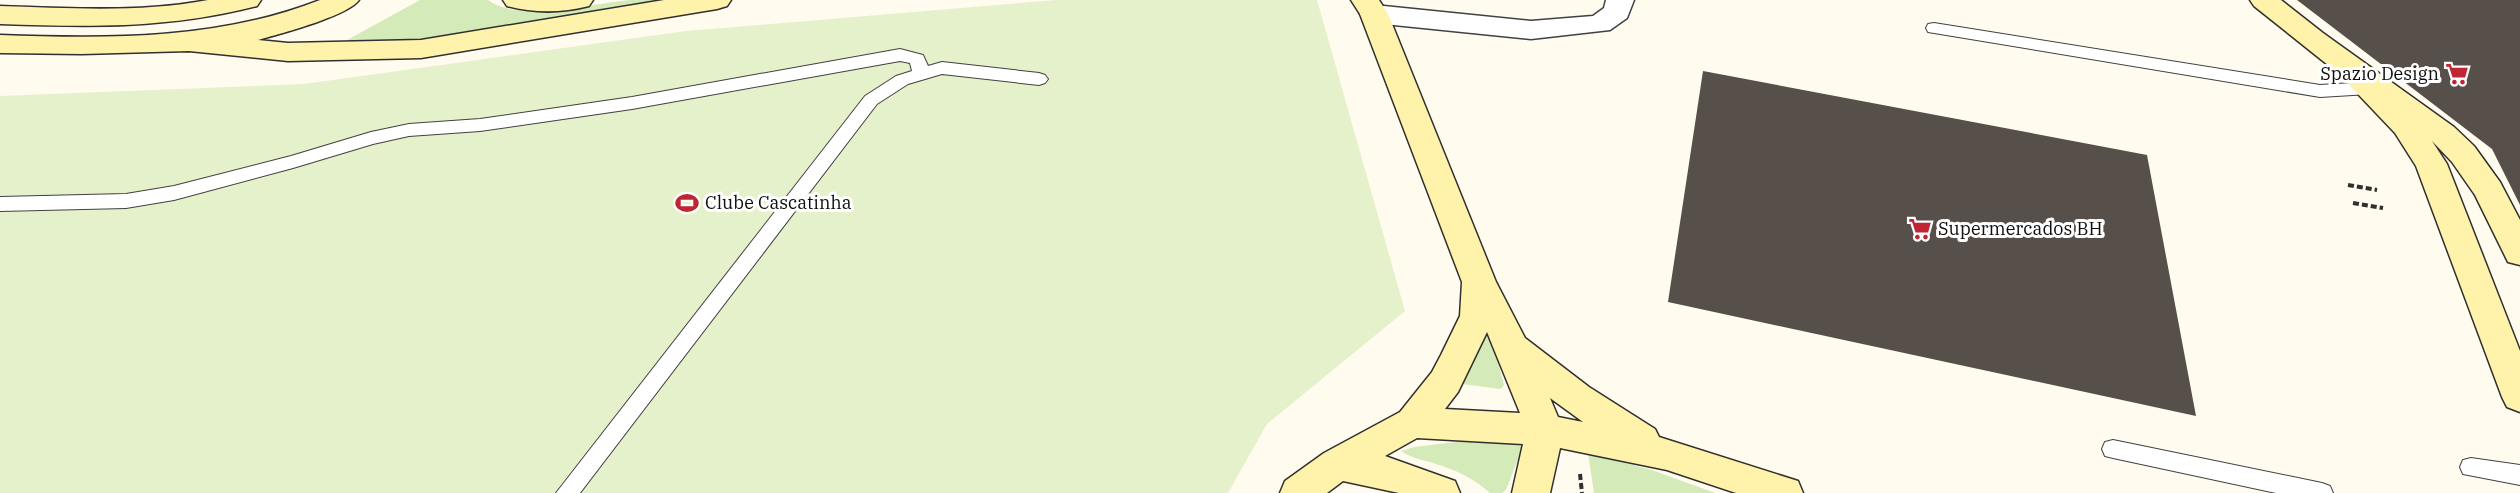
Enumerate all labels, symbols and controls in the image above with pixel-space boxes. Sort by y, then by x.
supermarket icon: Spazio Design [2444,61,2470,87]
place label: Spazio Design [2320,62,2439,85]
sports icon: Clube Cascatinha [674,190,700,216]
place label: Clube Cascatinha [705,191,852,214]
supermarket icon: Supermercados BH [1907,216,1933,242]
place label: Supermercados BH [1938,217,2103,240]

